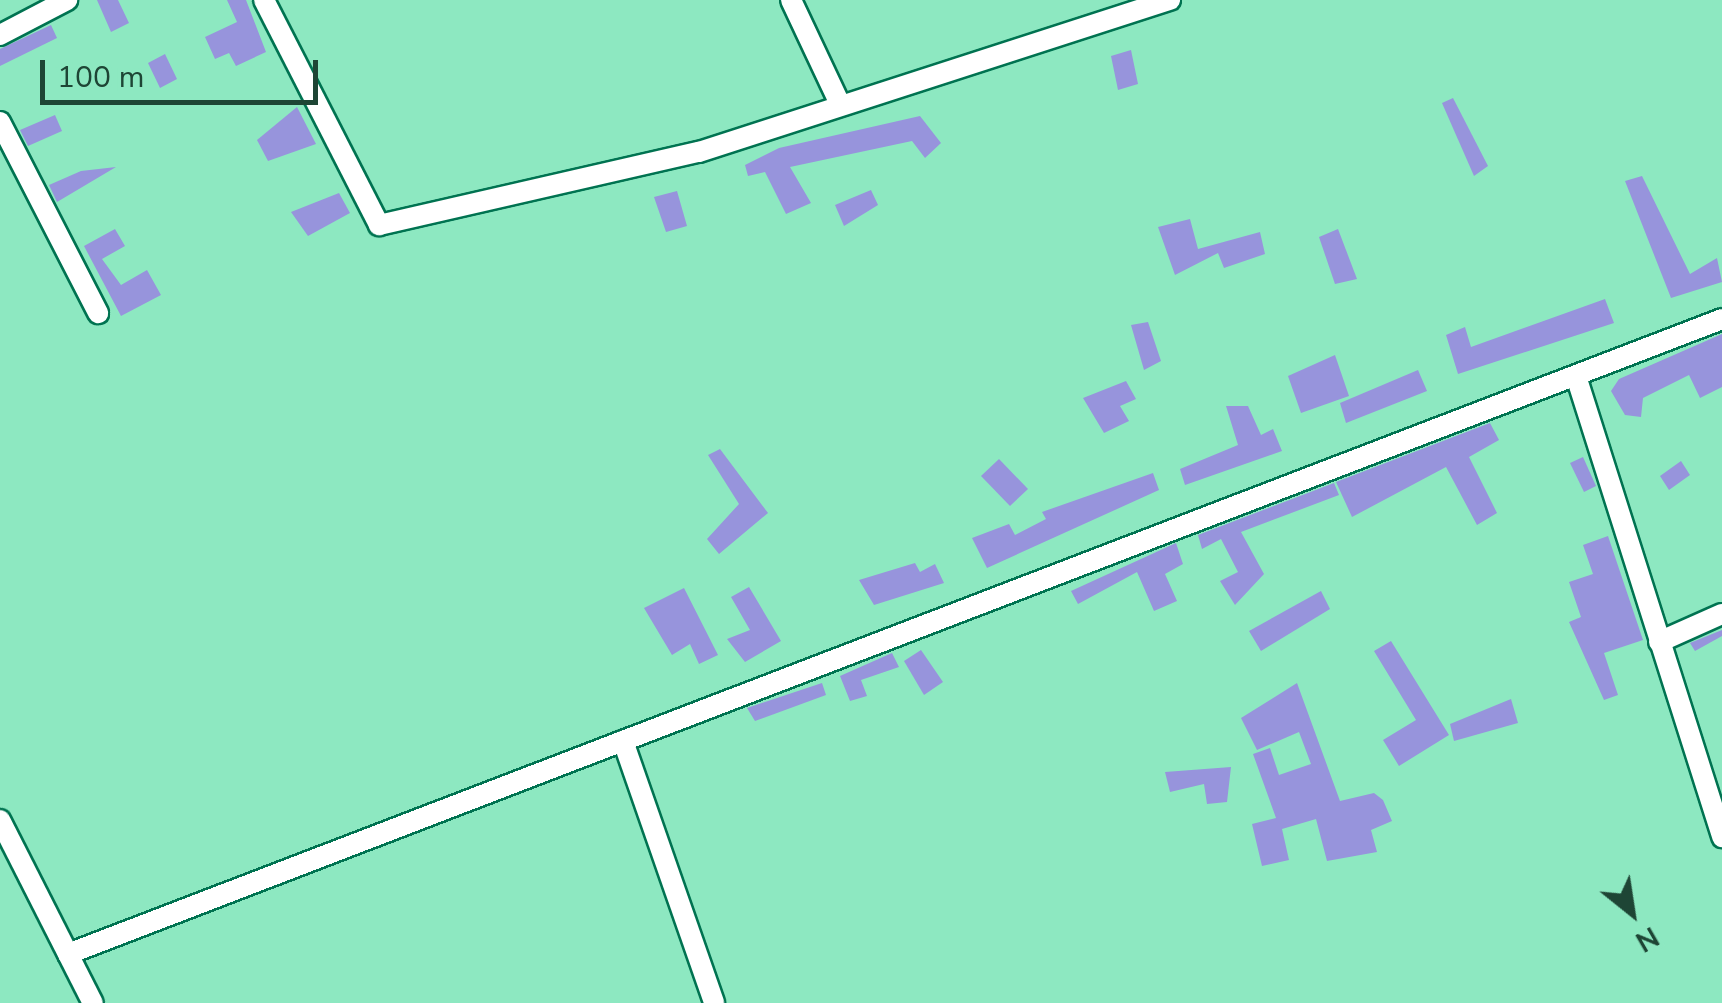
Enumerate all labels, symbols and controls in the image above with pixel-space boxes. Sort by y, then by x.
scale bar [45,40,322,102]
text: 100 m [57,57,144,98]
north arrow [1582,863,1682,963]
text: N [1628,917,1666,961]

